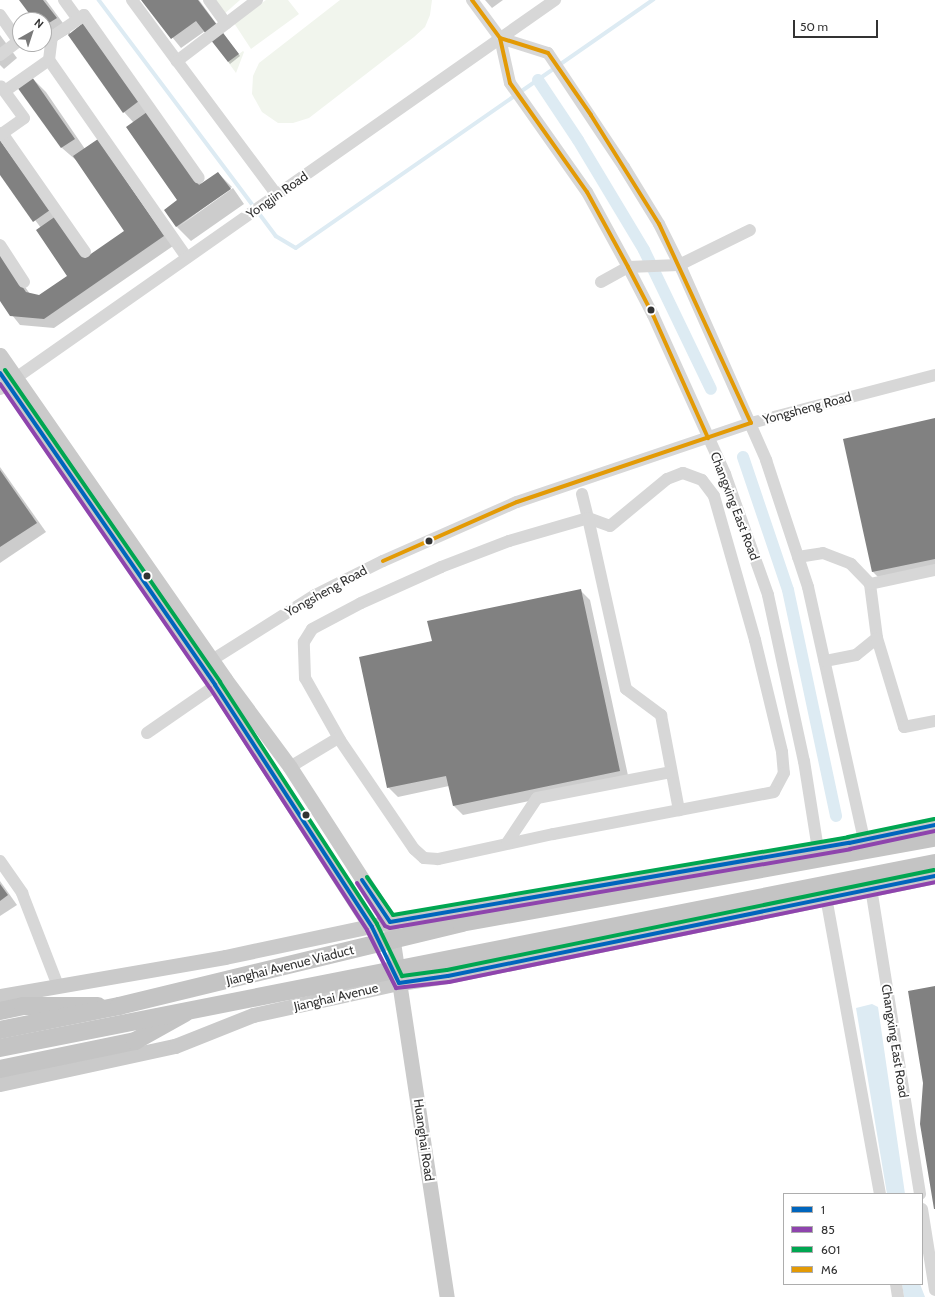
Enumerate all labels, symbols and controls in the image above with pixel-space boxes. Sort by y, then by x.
north arrow [12,12,52,52]
scale bar [795,12,880,38]
text: N [31,16,46,31]
text: 50 m [800,19,828,34]
street label: Yongjin Road [243,168,311,222]
unlabelled marker [646,305,656,315]
street label: Yongsheng Road [761,389,853,427]
street label: Changxing East Road [707,450,763,562]
unlabelled marker [424,536,434,546]
street label: Yongsheng Road [282,562,370,620]
unlabelled marker [142,571,152,581]
unlabelled marker [301,810,311,820]
street label: Jianghai Avenue Viaduct [225,942,355,988]
street label: Jianghai Avenue [292,980,380,1014]
street label: Changxing East Road [878,983,912,1099]
street label: Huanghai Road [411,1098,437,1182]
legend [783,1193,923,1285]
text: 1 [821,1202,825,1217]
text: 85 [821,1222,835,1237]
text: 601 [821,1242,840,1257]
text: M6 [821,1262,838,1277]

